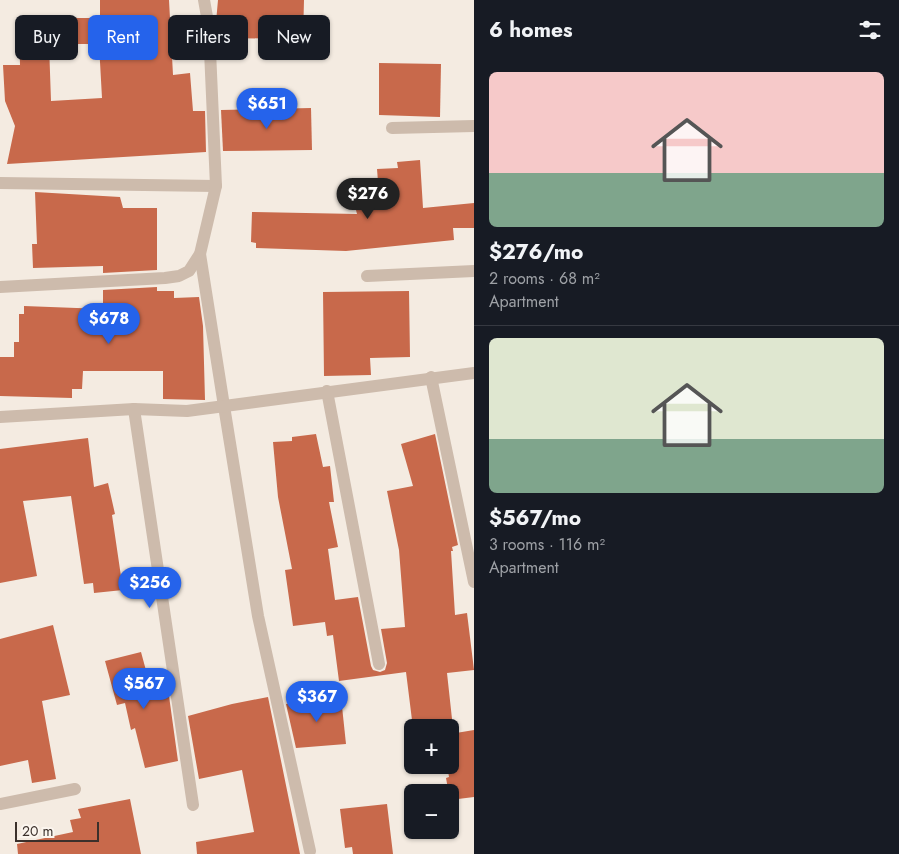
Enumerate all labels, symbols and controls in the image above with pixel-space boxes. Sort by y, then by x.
chip: Buy [15,15,78,60]
chip: Rent [88,15,158,60]
chip: Filters [168,15,248,60]
chip: New [258,15,330,60]
text: 6 homes [489,15,573,45]
icon: filters [856,16,884,44]
pin: $651 [237,88,297,130]
text: $651 [247,92,287,115]
icon: home [642,105,732,195]
pin: $276 [338,178,398,220]
text: $276 [348,182,388,205]
text: $276/mo [489,237,583,267]
text: 2 rooms · 68 m² [489,267,600,290]
text: Apartment [489,290,559,313]
pin: $678 [79,302,139,345]
text: $678 [89,307,129,330]
icon: home [642,370,732,460]
text: $567/mo [489,503,581,533]
text: 3 rooms · 116 m² [489,533,605,556]
text: Apartment [489,556,559,579]
pin: $256 [120,566,180,609]
text: $256 [129,571,171,594]
pin: $567 [114,668,174,710]
text: $567 [124,672,164,695]
pin: $367 [287,680,347,723]
text: $367 [297,685,337,708]
map controls [404,719,459,839]
button: + [404,719,459,774]
button: − [404,784,459,839]
scale bar [15,819,99,842]
text: 20 m [22,821,54,841]

